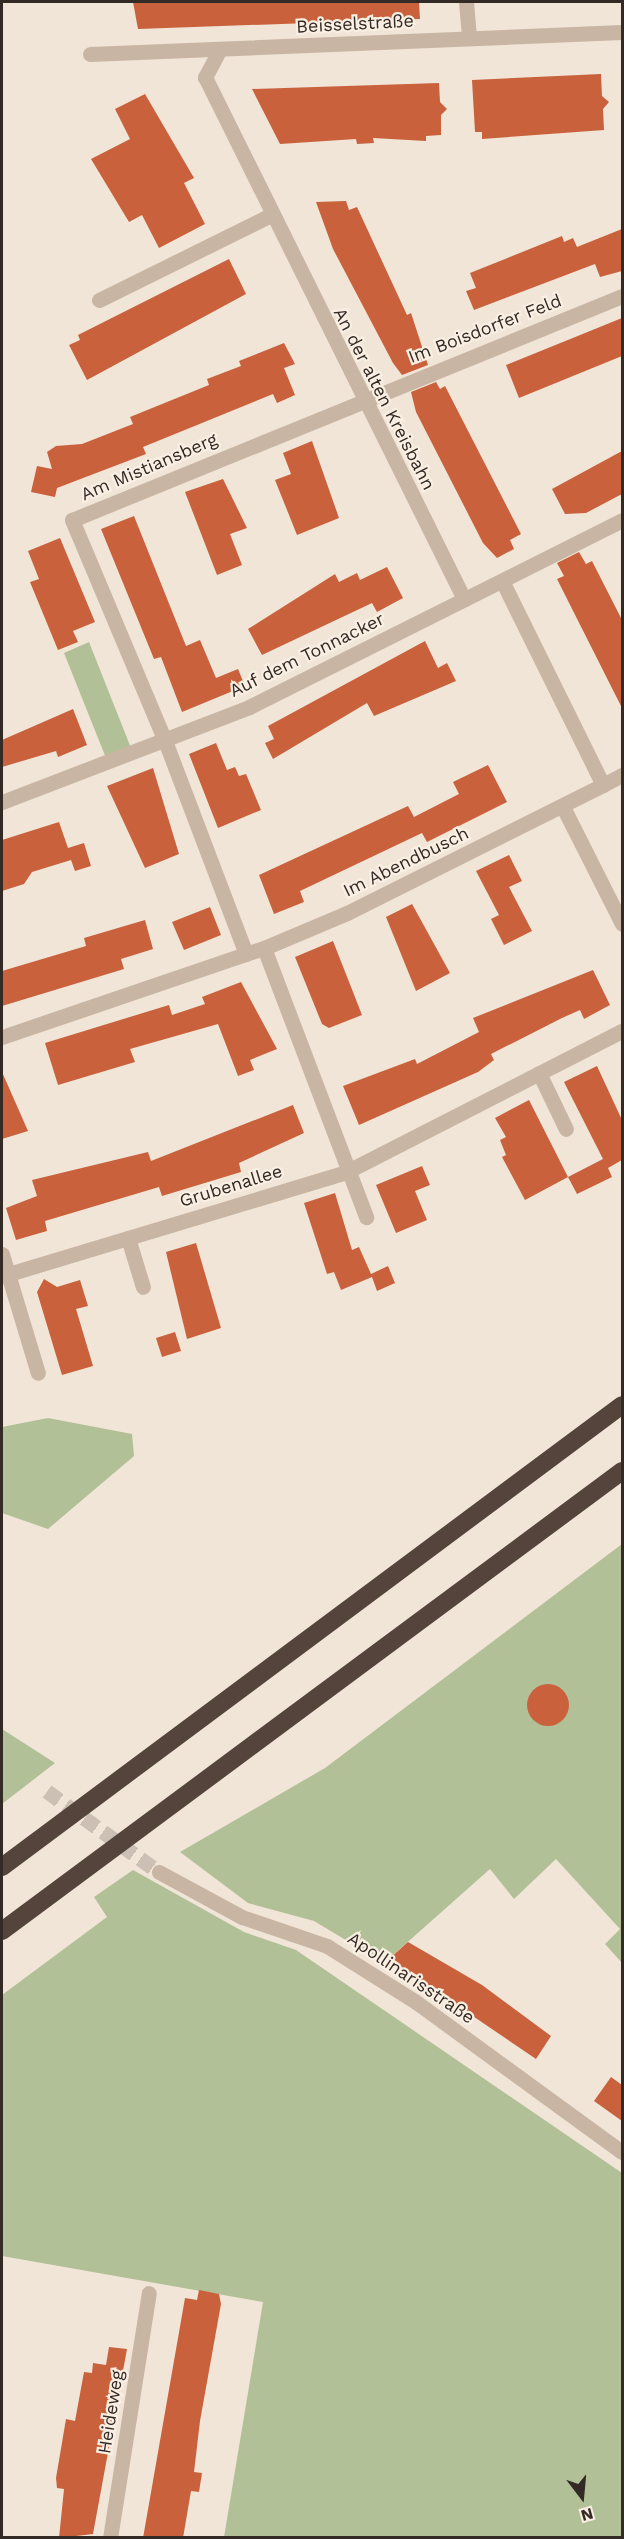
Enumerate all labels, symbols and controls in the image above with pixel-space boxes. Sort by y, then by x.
street label: Beisselstraße [296,10,414,38]
street label: Im Boisdorfer Feld [405,290,565,368]
street label: An der alten Kreisbahn [328,304,440,494]
street label: Am Mistiansberg [78,429,220,505]
street label: Auf dem Tonnacker [225,608,389,702]
street label: Im Abendbusch [339,822,473,902]
street label: Grubenallee [177,1160,285,1212]
street label: Apollinarisstraße [343,1928,479,2028]
street label: Heideweg [94,2369,128,2455]
north arrow [552,2467,612,2527]
text: N [579,2504,595,2526]

